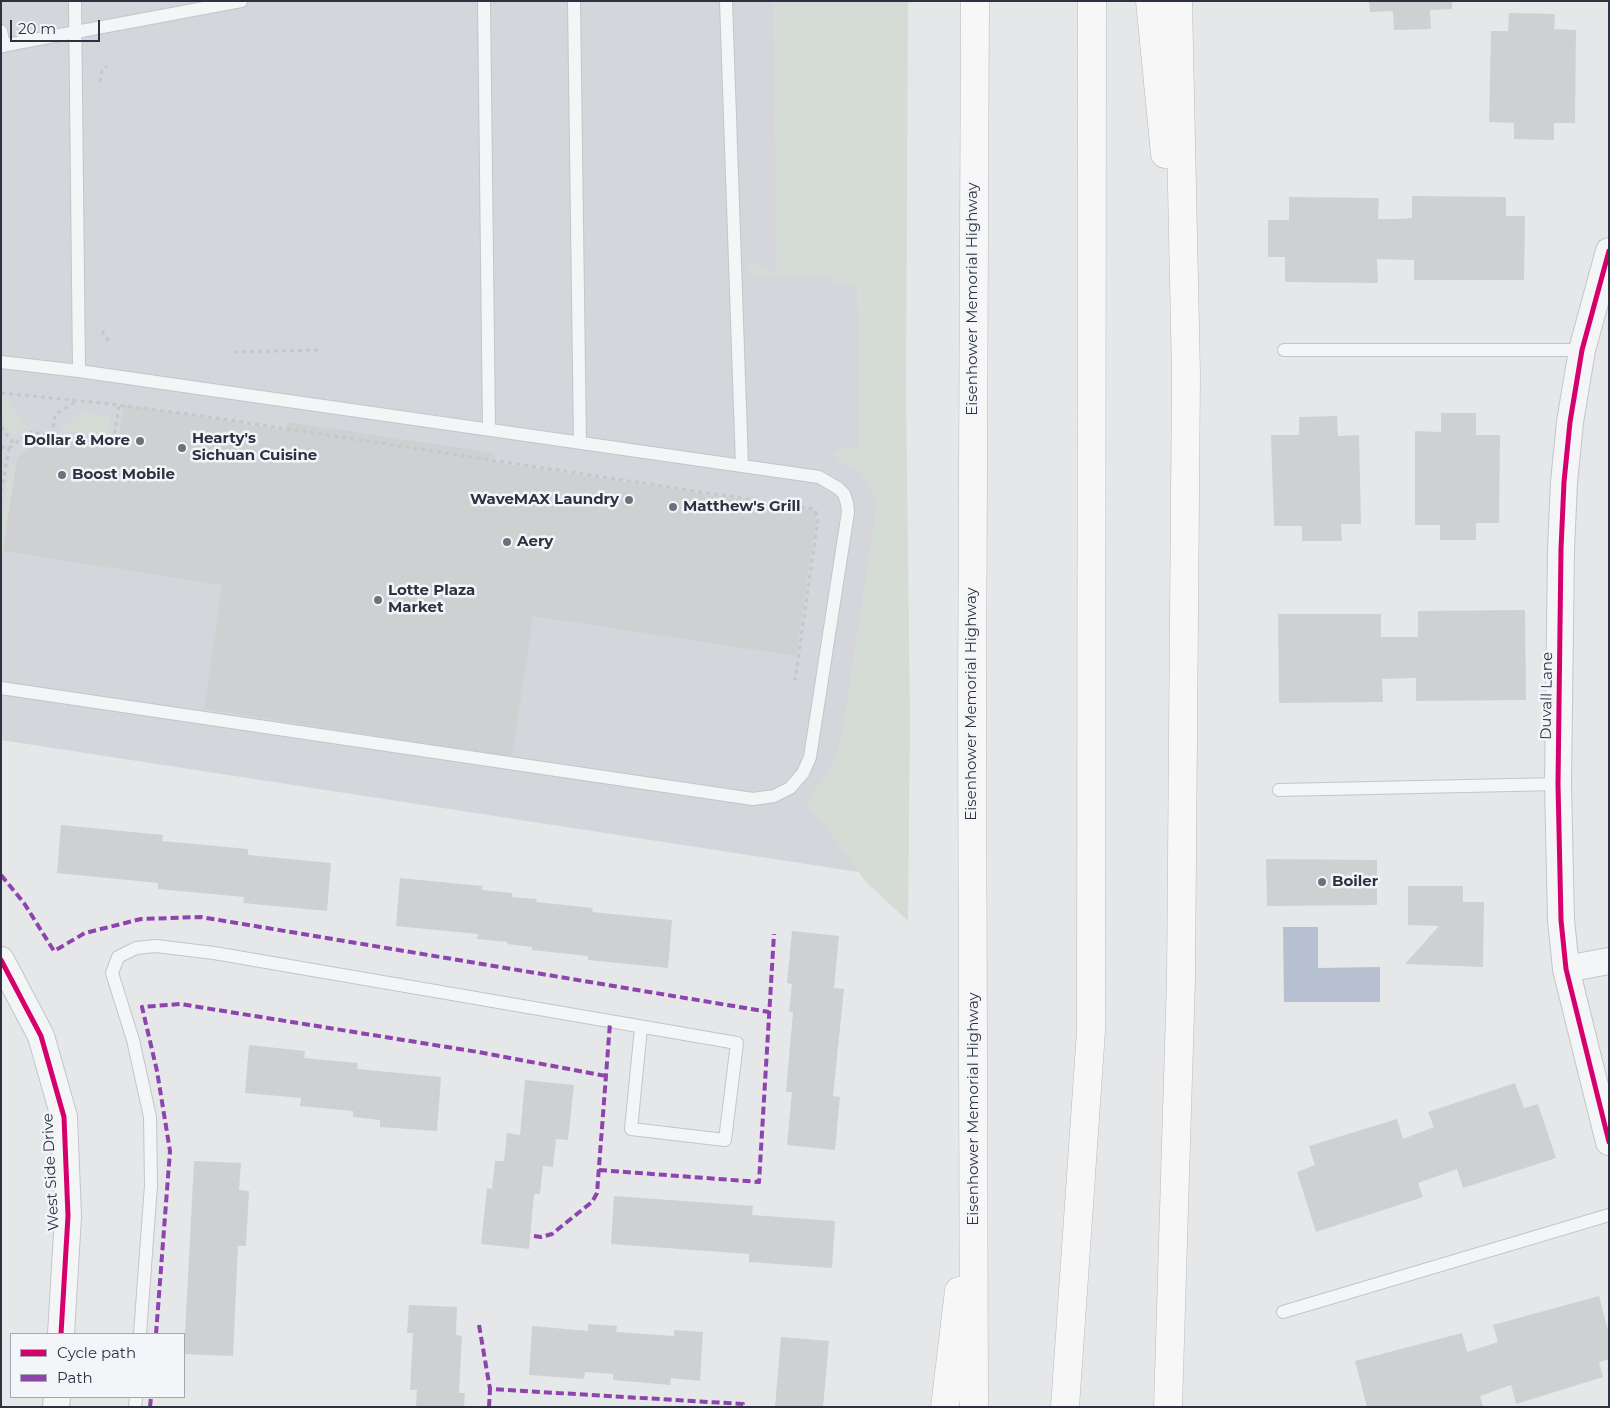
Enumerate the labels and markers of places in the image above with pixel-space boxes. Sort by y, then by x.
place label: Hearty's Sichuan Cuisine [192,430,317,465]
place label: Dollar & More [24,432,130,450]
marker: Dollar & More [134,435,146,447]
marker: Hearty's Sichuan Cuisine [176,442,188,454]
place label: Boost Mobile [72,466,175,484]
marker: Boost Mobile [56,469,68,481]
place label: WaveMAX Laundry [470,491,619,509]
marker: WaveMAX Laundry [623,494,635,506]
place label: Matthew's Grill [683,498,800,516]
marker: Matthew's Grill [667,501,679,513]
place label: Aery [517,533,553,551]
marker: Aery [501,536,513,548]
place label: Lotte Plaza Market [388,582,475,617]
marker: Lotte Plaza Market [372,594,384,606]
place label: Boiler [1332,873,1378,891]
marker: Boiler [1316,876,1328,888]

